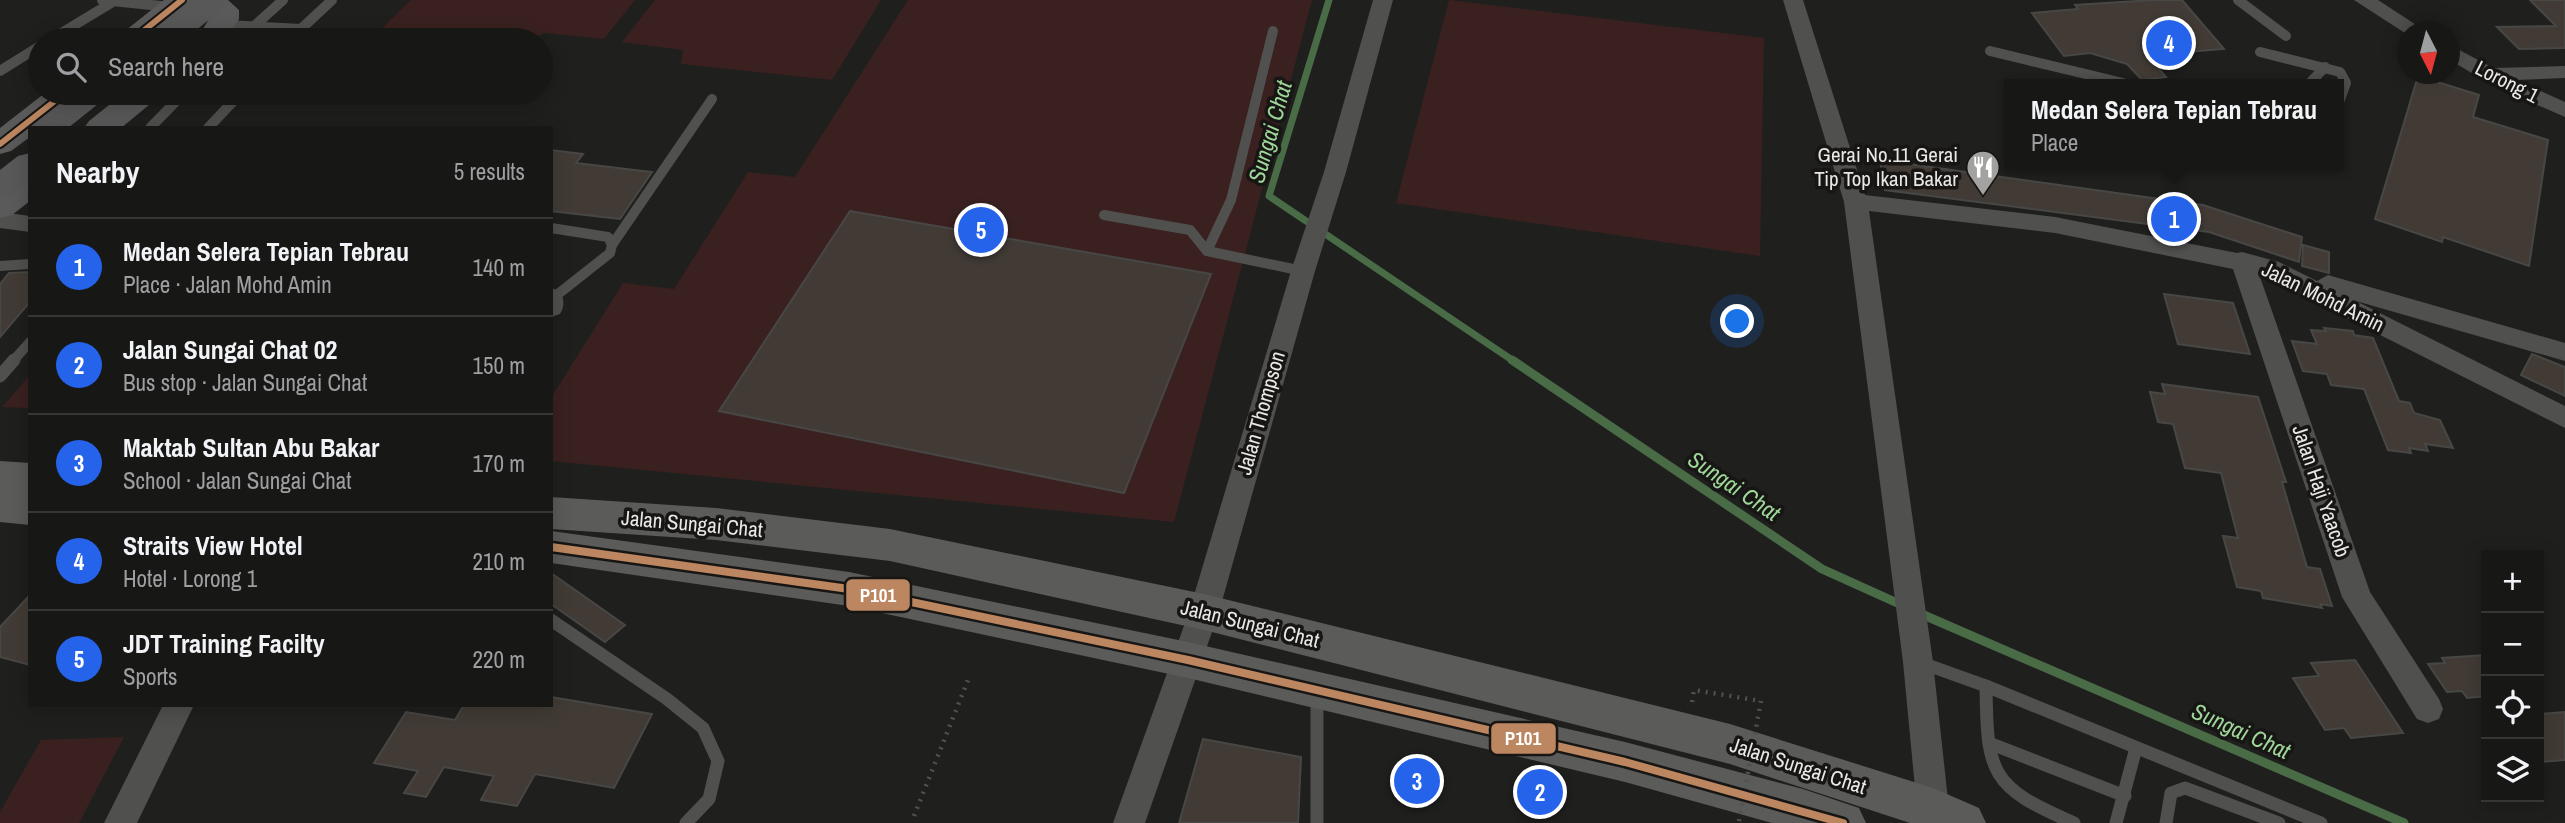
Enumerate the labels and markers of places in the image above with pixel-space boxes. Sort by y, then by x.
pin: 4 [2146,17,2192,69]
place label: Gerai No.11 Gerai Tip Top Ikan Bakar [1814,140,1958,193]
restaurant icon: Gerai No.11 Gerai Tip Top Ikan Bakar [1964,148,2002,197]
pin: 1 [2151,193,2197,245]
pin: 5 [958,204,1004,256]
pin: 3 [1394,755,1440,807]
pin: 2 [1517,766,1563,818]

